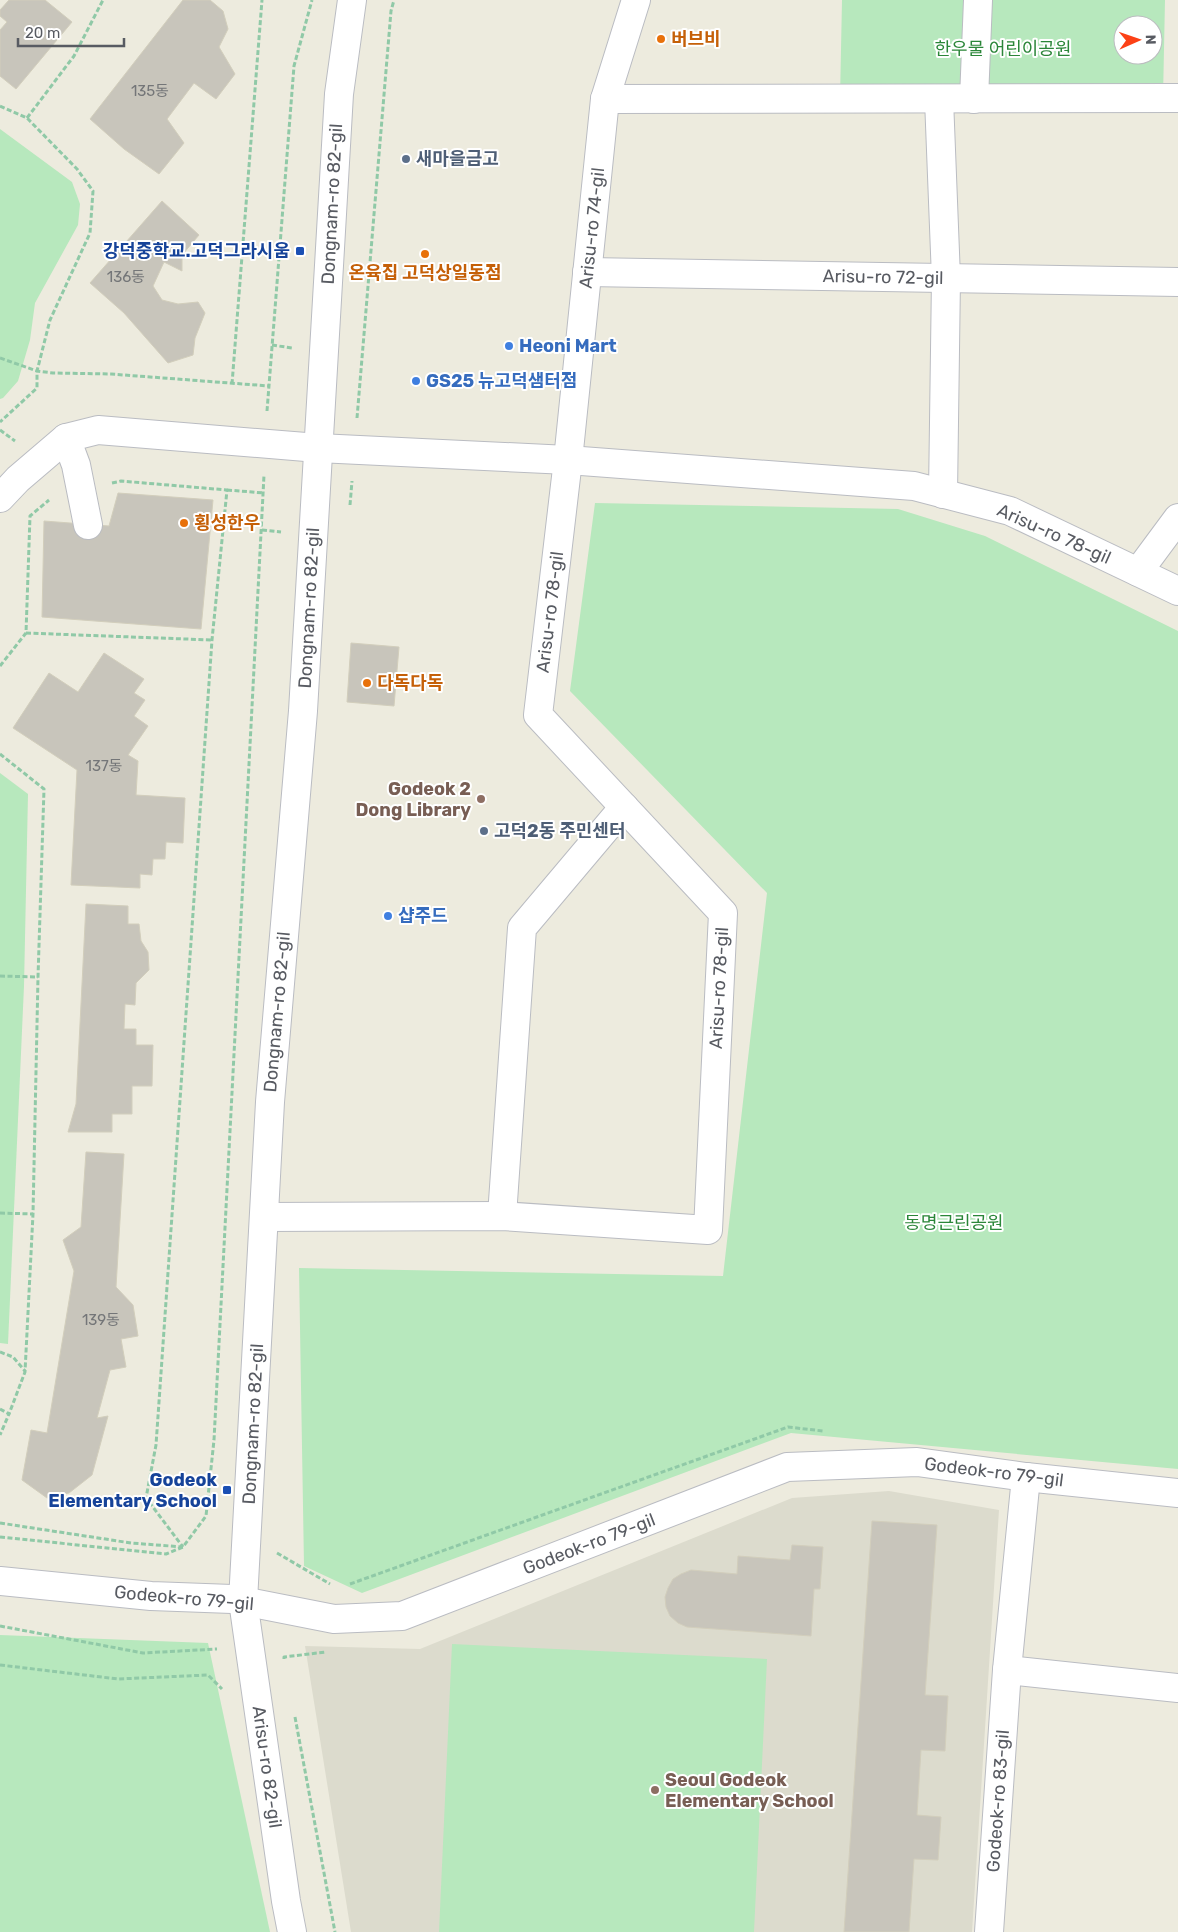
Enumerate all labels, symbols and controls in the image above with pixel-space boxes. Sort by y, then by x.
scale bar [18,15,124,47]
north arrow [1113,15,1163,65]
text: 20 m [25,24,60,42]
place label: 버브비 [671,28,721,50]
marker: 버브비 [655,33,667,45]
text: N [1142,34,1159,45]
park label: 한우물 어린이공원 [935,38,1071,60]
house number: 135동 [131,82,169,100]
street label: Dongnam-ro 82-gil [317,123,347,285]
place label: 새마을금고 [416,148,499,170]
marker: 새마을금고 [400,153,412,165]
street label: Arisu-ro 74-gil [575,166,609,290]
place label: 강덕중학교.고덕그라시움 [103,240,290,262]
marker: 강덕중학교.고덕그라시움 [294,245,306,257]
marker: 온육집 고덕상일동점 [419,248,431,260]
place label: 온육집 고덕상일동점 [349,262,501,284]
street label: Arisu-ro 72-gil [822,265,944,289]
house number: 136동 [107,268,145,286]
place label: Heoni Mart [519,335,617,357]
marker: Heoni Mart [503,340,515,352]
place label: GS25 뉴고덕샘터점 [426,370,577,392]
marker: GS25 뉴고덕샘터점 [410,375,422,387]
street label: Arisu-ro 78-gil [994,499,1114,569]
place label: 횡성한우 [194,512,260,534]
marker: 횡성한우 [178,517,190,529]
street label: Dongnam-ro 82-gil [294,527,324,689]
street label: Arisu-ro 78-gil [532,550,568,674]
place label: 다독다독 [377,672,443,694]
marker: 다독다독 [361,677,373,689]
house number: 137동 [86,757,122,775]
place label: Godeok 2 Dong Library [355,778,471,821]
marker: Godeok 2 Dong Library [475,793,487,805]
place label: 고덕2동 주민센터 [494,820,625,842]
marker: 고덕2동 주민센터 [478,825,490,837]
place label: 샵주드 [398,905,448,927]
marker: 샵주드 [382,910,394,922]
street label: Arisu-ro 78-gil [705,926,733,1050]
street label: Dongnam-ro 82-gil [259,931,295,1093]
park label: 동명근린공원 [904,1212,1004,1234]
house number: 139동 [82,1311,120,1329]
street label: Dongnam-ro 82-gil [238,1343,268,1505]
street label: Godeok-ro 79-gil [923,1453,1065,1491]
place label: Godeok Elementary School [48,1469,217,1512]
marker: Godeok Elementary School [221,1484,233,1496]
street label: Godeok-ro 79-gil [520,1509,658,1579]
street label: Godeok-ro 79-gil [113,1581,255,1615]
street label: Arisu-ro 82-gil [248,1704,286,1830]
street label: Godeok-ro 83-gil [982,1729,1014,1873]
place label: Seoul Godeok Elementary School [665,1769,834,1812]
marker: Seoul Godeok Elementary School [649,1784,661,1796]

